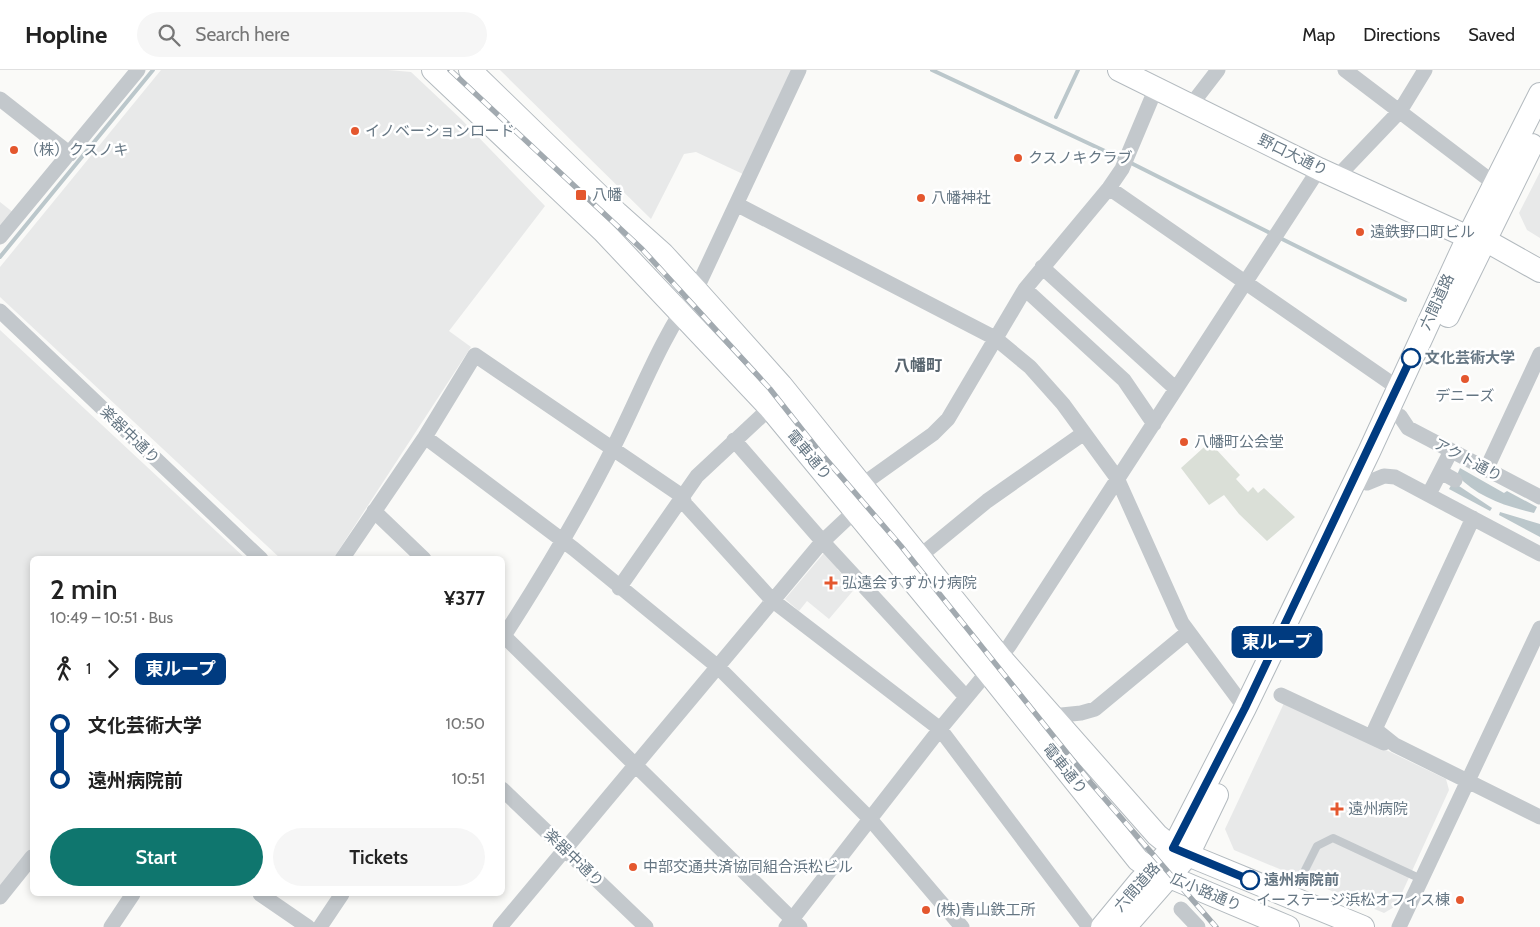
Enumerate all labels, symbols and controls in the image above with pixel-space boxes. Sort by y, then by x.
search box [137,12,487,57]
text: Hopline [25,20,107,49]
icon: search [155,21,183,49]
text: Search here [195,23,290,46]
text: Map [1302,24,1335,46]
text: Directions [1363,24,1440,46]
text: Saved [1468,24,1515,46]
place label: イノベーションロード [365,122,515,140]
marker: イノベーションロード [349,125,361,137]
street label: 野口大通り [1255,130,1331,180]
place label: （株）クスノキ [24,141,129,159]
marker: （株）クスノキ [8,144,20,156]
place label: クスノキクラブ [1028,149,1133,167]
marker: クスノキクラブ [1012,152,1024,164]
place label: 八幡 [592,186,622,204]
marker: 八幡 [574,188,588,202]
place label: 八幡神社 [931,189,991,207]
marker: 八幡神社 [915,192,927,204]
place label: 遠鉄野口町ビル [1370,223,1475,241]
marker: 遠鉄野口町ビル [1354,226,1366,238]
street label: 六間道路 [1416,271,1458,333]
marker: 文化芸術大学 [1401,348,1421,368]
place label: 文化芸術大学 [1425,349,1515,367]
district label: 八幡町 [894,356,942,375]
marker: デニーズ [1459,373,1471,385]
place label: デニーズ [1435,387,1495,405]
street label: 楽器中通り [97,402,163,468]
street label: 電車通り [783,426,835,484]
place label: 八幡町公会堂 [1194,433,1284,451]
street label: アクト通り [1431,435,1505,485]
marker: 八幡町公会堂 [1178,436,1190,448]
text: 2 min [50,572,117,606]
place label: 弘遠会すずかけ病院 [842,574,977,592]
marker: 弘遠会すずかけ病院 [824,576,838,590]
text: ¥377 [444,587,485,610]
text: 10:49 – 10:51 · Bus [50,608,173,627]
line badge: 東ループ [1242,626,1312,658]
text: 東ループ [1242,631,1312,653]
icon: walk [50,655,78,683]
icon: forward [99,655,127,683]
text: 東ループ [145,658,216,680]
text: 1 [86,659,91,678]
text: 文化芸術大学 [88,714,202,737]
text: 10:50 [445,714,485,733]
street label: 電車通り [1039,740,1091,798]
text: 遠州病院前 [88,769,183,792]
text: 10:51 [451,769,485,788]
place label: 遠州病院 [1348,800,1408,818]
marker: 遠州病院 [1330,802,1344,816]
street label: 楽器中通り [541,825,607,891]
button: Start [50,828,263,886]
button: Tickets [273,828,485,886]
place label: 中部交通共済協同組合浜松ビル [643,858,853,876]
street label: 六間道路 [1110,859,1164,915]
marker: 中部交通共済協同組合浜松ビル [627,861,639,873]
street label: 広小路通り [1168,869,1244,915]
marker: 遠州病院前 [1240,870,1260,890]
place label: 遠州病院前 [1264,871,1339,889]
place label: イーステージ浜松オフィス棟 [1256,891,1450,909]
marker: イーステージ浜松オフィス棟 [1454,894,1466,906]
place label: (株)青山鉄工所 [936,901,1035,919]
marker: (株)青山鉄工所 [920,904,932,916]

